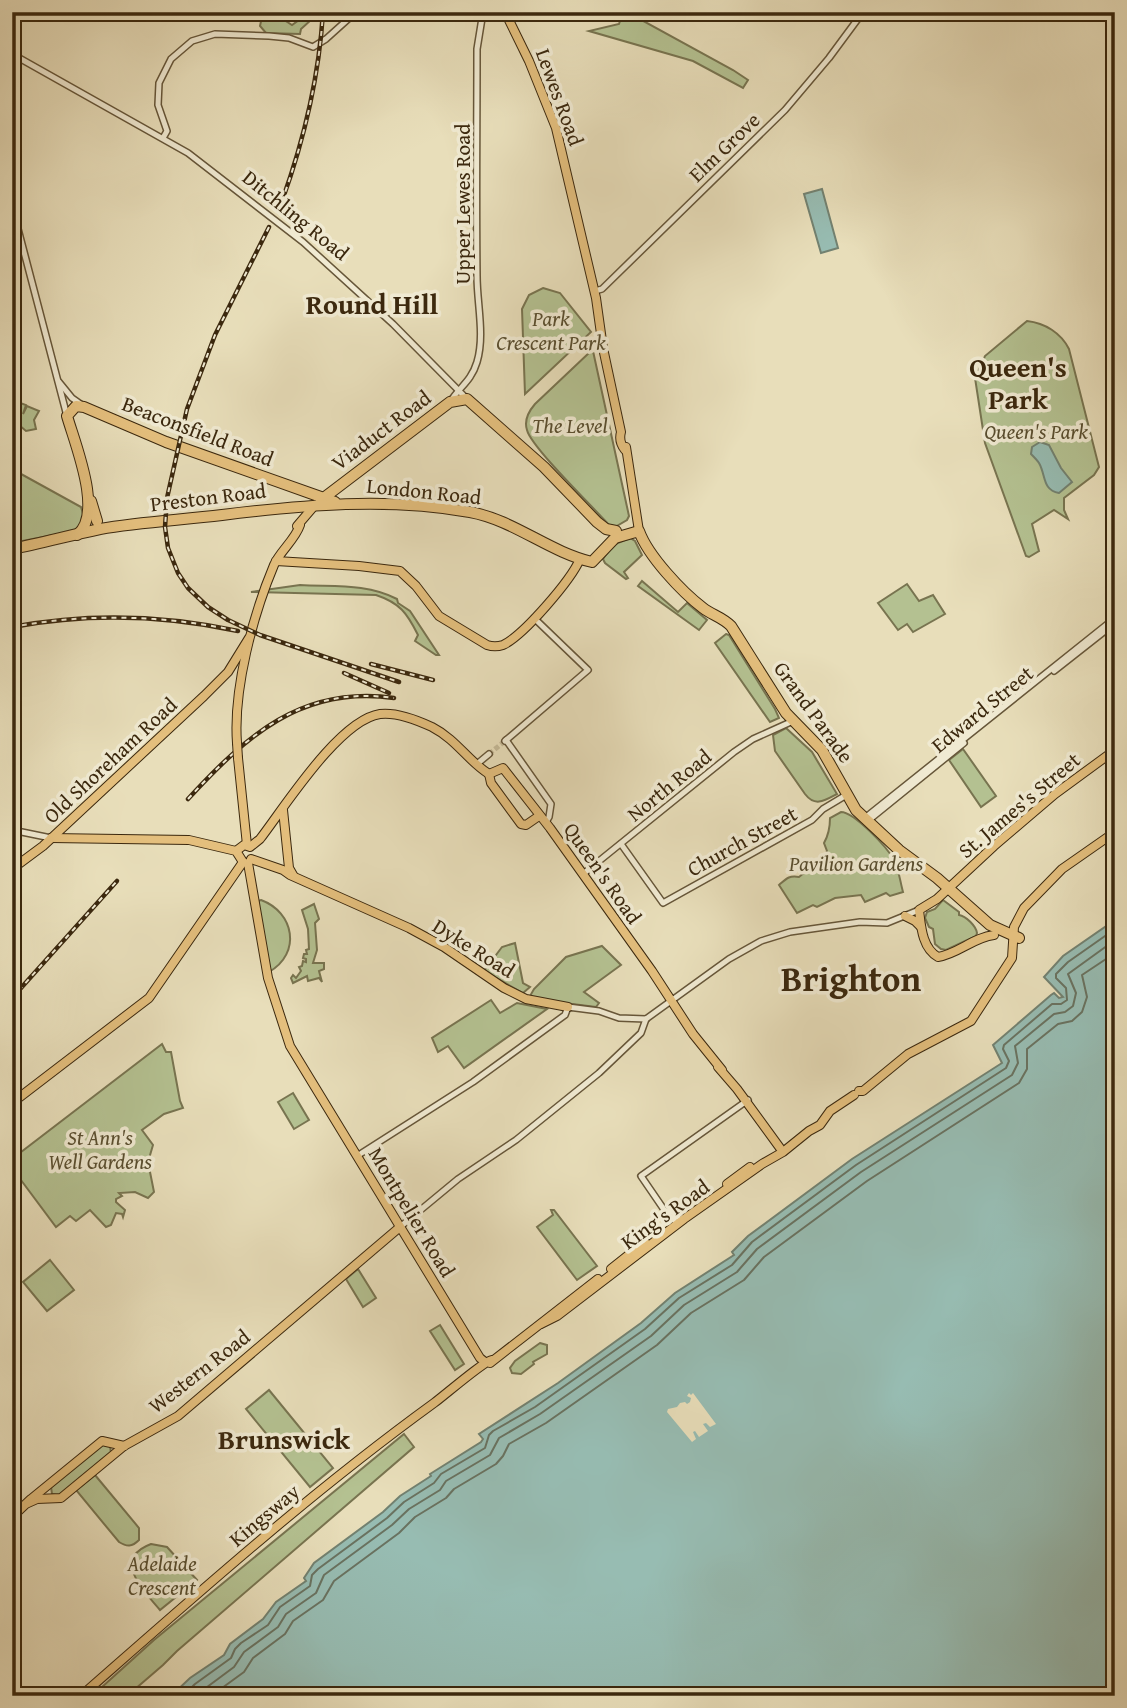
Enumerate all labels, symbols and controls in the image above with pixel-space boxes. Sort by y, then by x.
street label: Lewes Road [528,44,592,151]
street label: Elm Grove [681,105,767,189]
street label: Upper Lewes Road [447,123,478,284]
street label: Ditchling Road [236,162,357,268]
district label: Round Hill [306,283,439,324]
park label: Park Crescent Park [496,303,606,358]
district label: Queen's Park [969,346,1067,419]
street label: Viaduct Road [325,382,438,478]
street label: Beaconsfield Road [118,388,279,474]
park label: The Level [532,410,608,441]
park label: Queen's Park [984,416,1088,447]
street label: London Road [365,470,484,513]
street label: Preston Road [148,474,268,519]
street label: Grand Parade [766,655,862,769]
street label: Edward Street [924,658,1040,760]
street label: Old Shoreham Road [36,689,184,830]
street label: North Road [620,741,719,829]
street label: St. James's Street [951,744,1087,865]
street label: Church Street [681,798,803,884]
street label: Queen's Road [556,816,650,931]
park label: Pavilion Gardens [788,848,923,879]
street label: Dyke Road [427,911,522,986]
district label: Brighton [781,953,921,1004]
park label: St Ann's Well Gardens [48,1122,152,1177]
street label: Montpelier Road [361,1141,464,1284]
street label: King's Road [614,1171,716,1257]
street label: Western Road [142,1321,257,1421]
district label: Brunswick [218,1418,351,1459]
street label: Kingsway [222,1476,306,1554]
park label: Adelaide Crescent [126,1548,197,1603]

